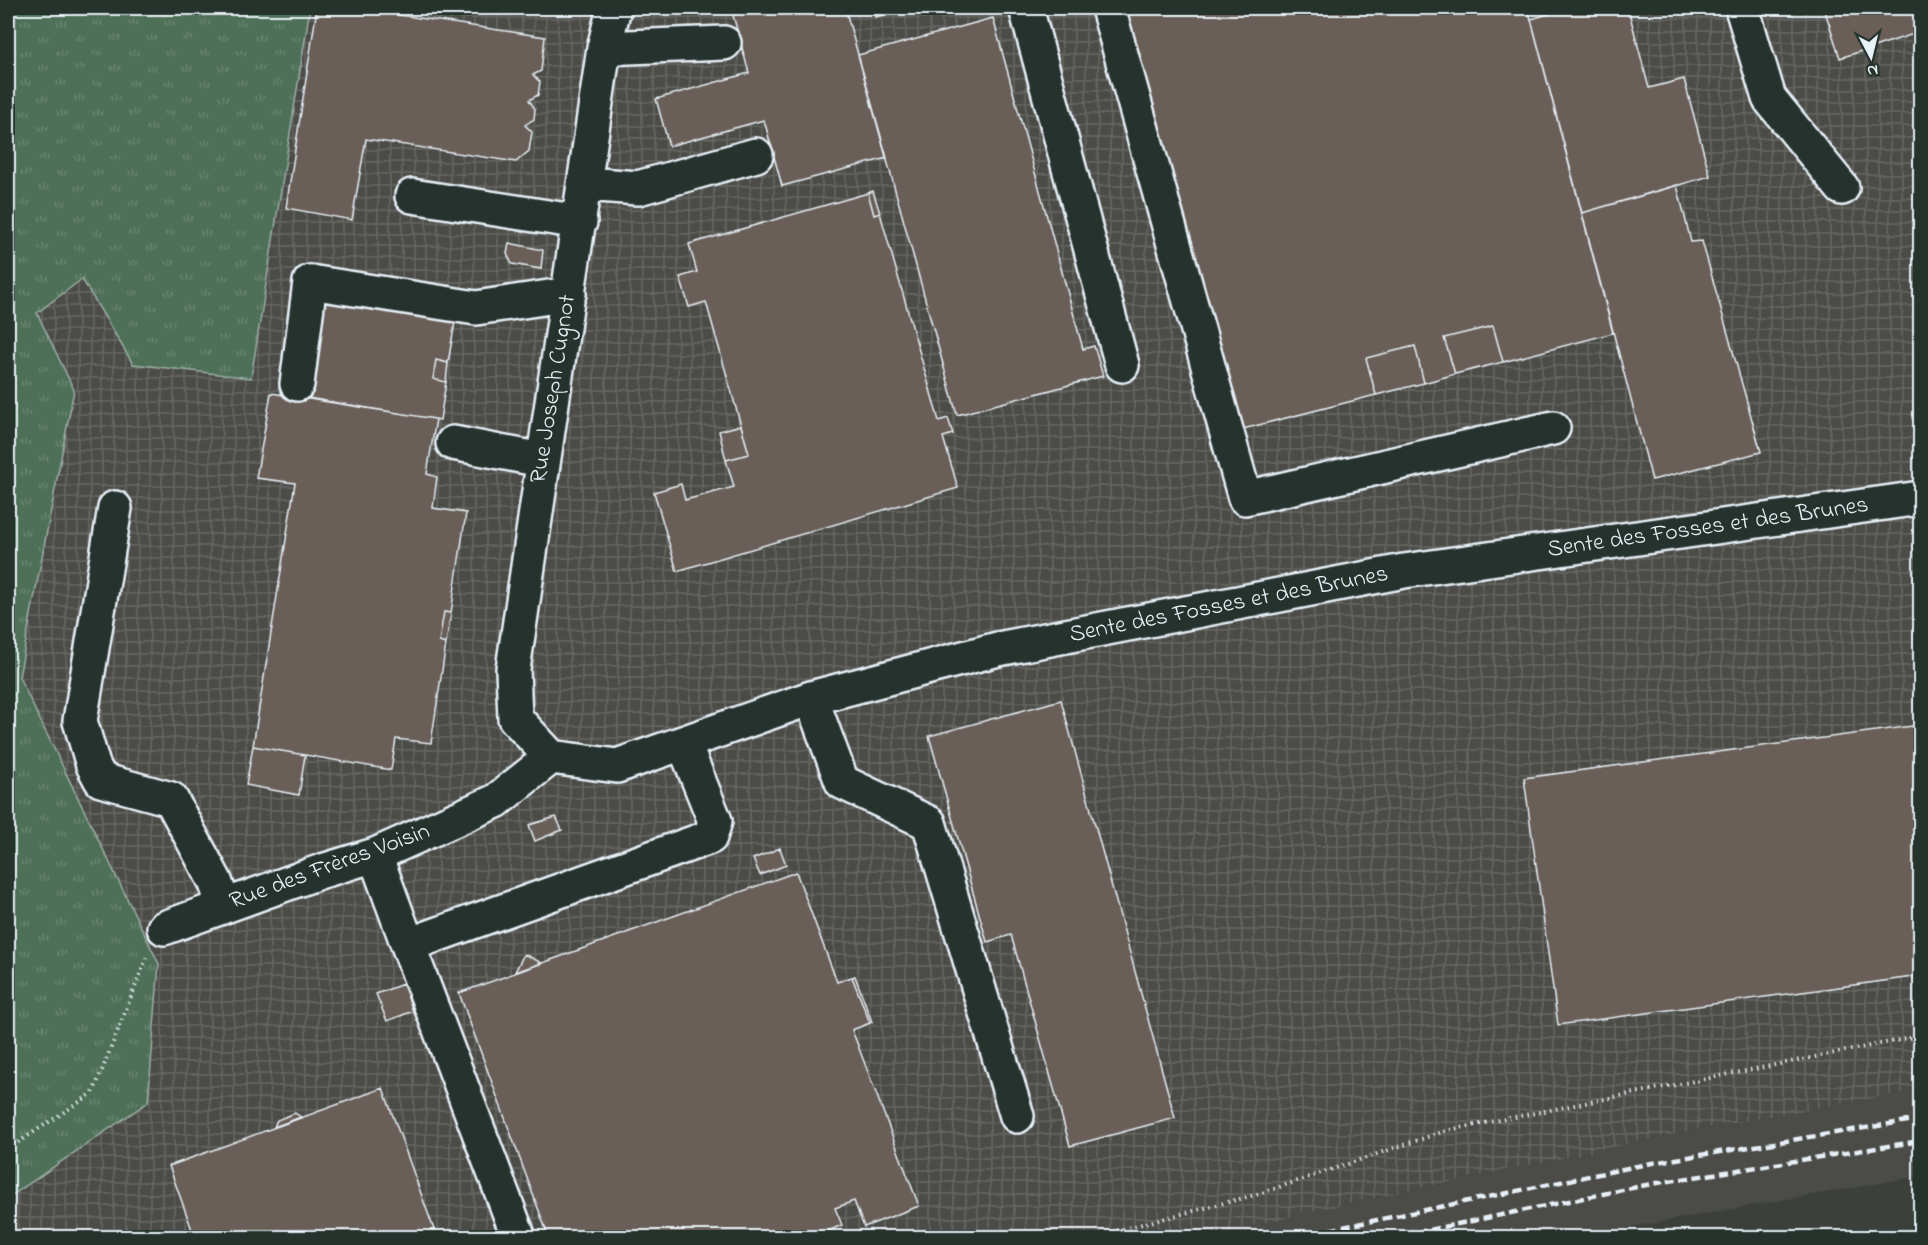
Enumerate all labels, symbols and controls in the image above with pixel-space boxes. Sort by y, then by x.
north arrow [1841,27,1901,87]
text: N [1866,57,1879,82]
street label: Rue Joseph Cugnot [522,292,586,486]
street label: Sente des Fosses et des Brunes [1545,488,1871,568]
street label: Sente des Fosses et des Brunes [1067,557,1391,653]
street label: Rue des Frères Voisin [225,815,435,919]

